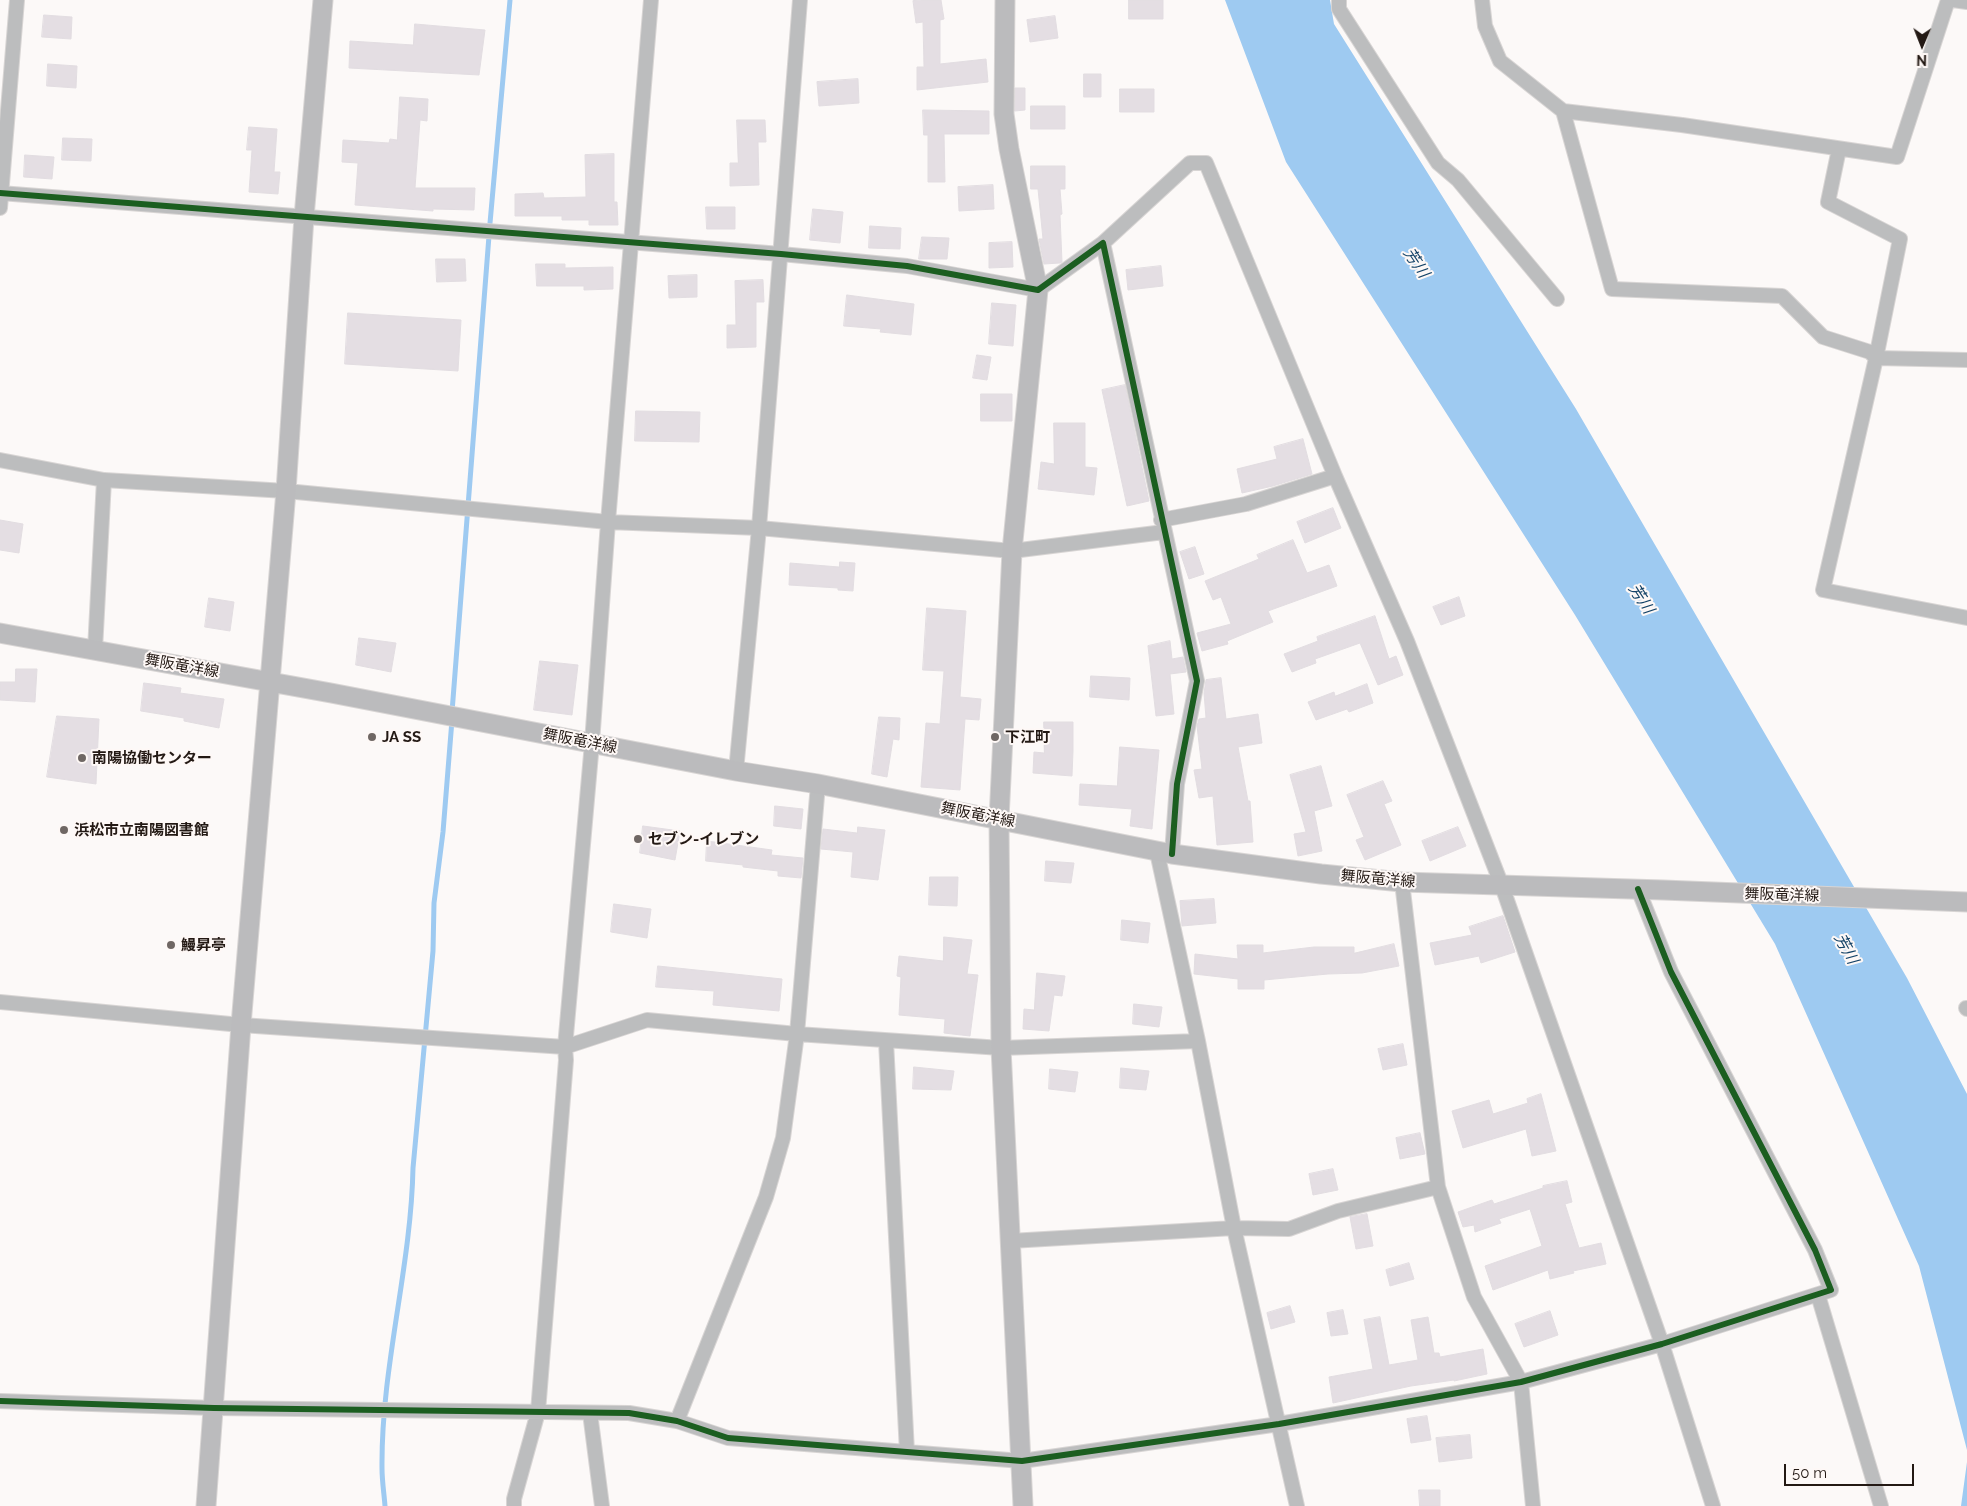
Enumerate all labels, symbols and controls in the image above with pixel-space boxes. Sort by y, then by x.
north arrow [1897,20,1947,70]
text: N [1916,52,1927,68]
water label: 芳川 [1399,244,1433,282]
water label: 芳川 [1624,580,1658,618]
street label: 舞阪竜洋線 [144,651,220,681]
street label: 舞阪竜洋線 [541,725,619,757]
place label: JA SS [382,728,421,746]
place label: 下江町 [1005,728,1050,746]
marker: JA SS [366,731,378,743]
marker: 下江町 [989,731,1001,743]
place label: 南陽協働センター [92,749,212,767]
marker: 南陽協働センター [76,752,88,764]
street label: 舞阪竜洋線 [939,799,1017,831]
place label: 浜松市立南陽図書館 [74,821,209,839]
marker: 浜松市立南陽図書館 [58,824,70,836]
place label: セブン-イレブン [648,830,759,848]
marker: セブン-イレブン [632,833,644,845]
street label: 舞阪竜洋線 [1340,867,1416,891]
street label: 舞阪竜洋線 [1744,885,1820,905]
water label: 芳川 [1830,930,1862,968]
place label: 鰻昇亭 [181,936,226,954]
marker: 鰻昇亭 [165,939,177,951]
scale bar [1787,1454,1917,1486]
text: 50 m [1792,1464,1827,1482]

